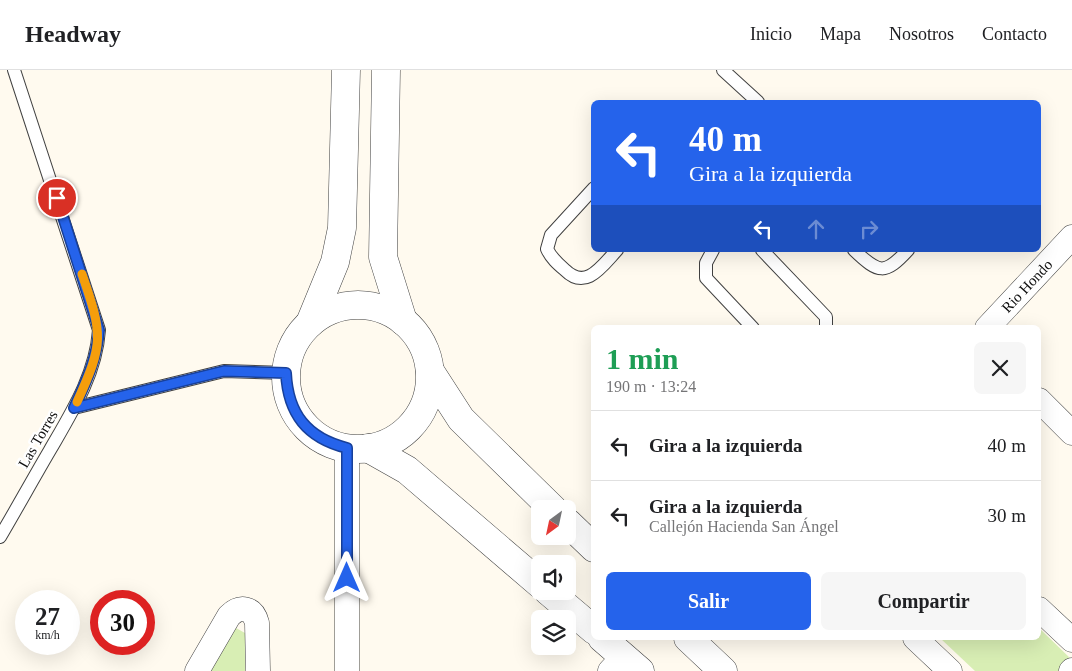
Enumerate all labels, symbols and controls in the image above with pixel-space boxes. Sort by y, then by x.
text: Headway [25,21,121,47]
text: Inicio [750,24,792,44]
text: Mapa [820,24,861,44]
text: Nosotros [889,24,954,44]
text: Contacto [982,24,1047,44]
icon: left [606,120,671,185]
text: 40 m [689,120,762,159]
text: Gira a la izquierda [689,161,852,186]
pin [36,177,78,219]
icon: arrive [43,184,71,212]
icon: left [749,215,777,243]
icon: ahead [802,215,830,243]
icon: right [855,215,883,243]
street label: Rio Hondo [999,256,1055,316]
text: 1 min [606,342,679,375]
button: close [974,342,1026,394]
text: 190 m · 13:24 [606,378,696,395]
street label: Las Torres [15,407,61,470]
icon: left [606,432,634,460]
text: Gira a la izquierda [649,435,803,456]
text: 40 m [987,435,1026,456]
text: Gira a la izquierda [649,496,803,517]
north arrow [531,500,576,545]
map controls [531,500,576,655]
icon: left [606,502,634,530]
text: 30 m [987,505,1026,526]
text: Callejón Hacienda San Ángel [649,518,839,535]
position arrow [320,551,372,603]
button: sound [531,555,576,600]
button: Salir [606,572,811,630]
button: Compartir [821,572,1026,630]
speed limit sign: 30 [90,590,155,655]
text: 27 [35,603,60,630]
button: layers [531,610,576,655]
text: km/h [35,628,60,642]

